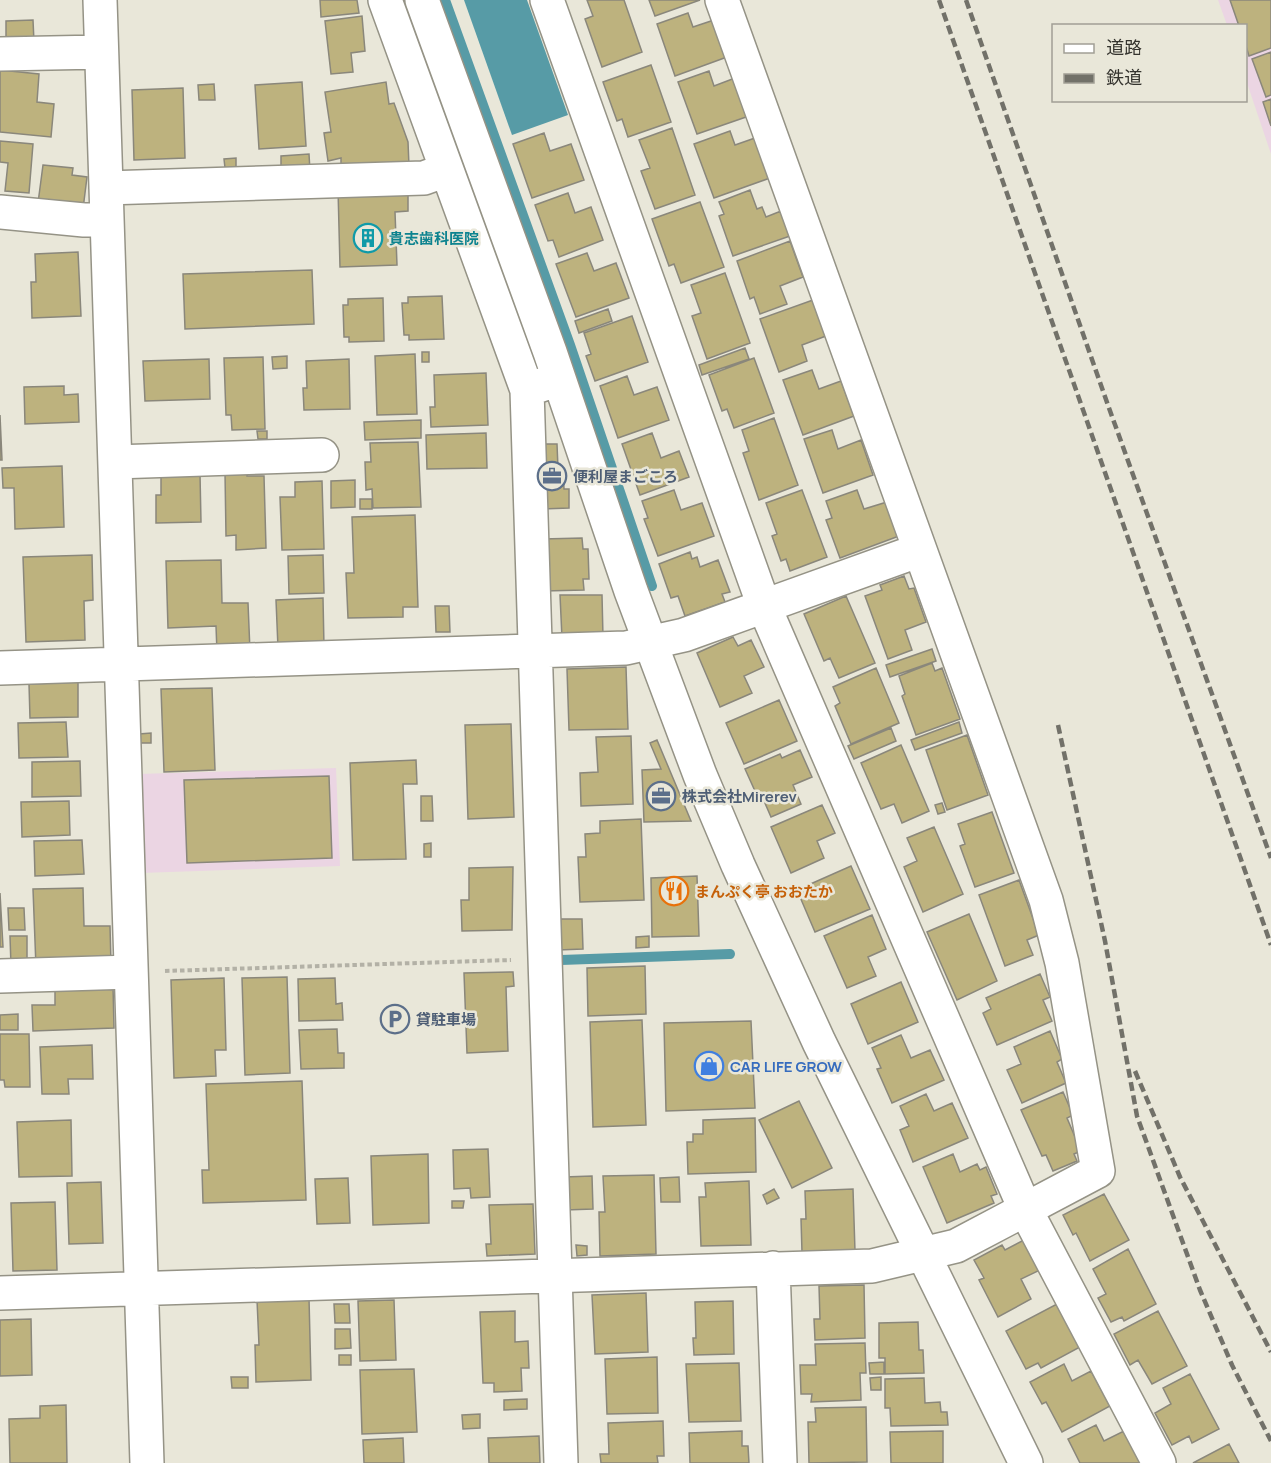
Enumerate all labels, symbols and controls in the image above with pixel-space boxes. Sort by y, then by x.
legend [1052,24,1247,102]
text: 道路 [1106,35,1142,59]
text: 鉄道 [1106,65,1142,89]
building icon: 貴志歯科医院 [352,222,384,254]
place label: 貴志歯科医院 [389,228,479,249]
office icon: 便利屋まごころ [536,460,568,492]
place label: 便利屋まごころ [573,466,678,487]
office icon: 株式会社Mirerev [645,780,677,812]
place label: 株式会社Mirerev [682,786,797,807]
restaurant icon: まんぷく亭 おおたか [658,875,690,907]
place label: まんぷく亭 おおたか [695,881,833,902]
parking icon: 貸駐車場 [379,1003,411,1035]
place label: 貸駐車場 [416,1009,476,1030]
shop icon: CAR LIFE GROW [693,1050,725,1082]
place label: CAR LIFE GROW [730,1056,842,1077]

